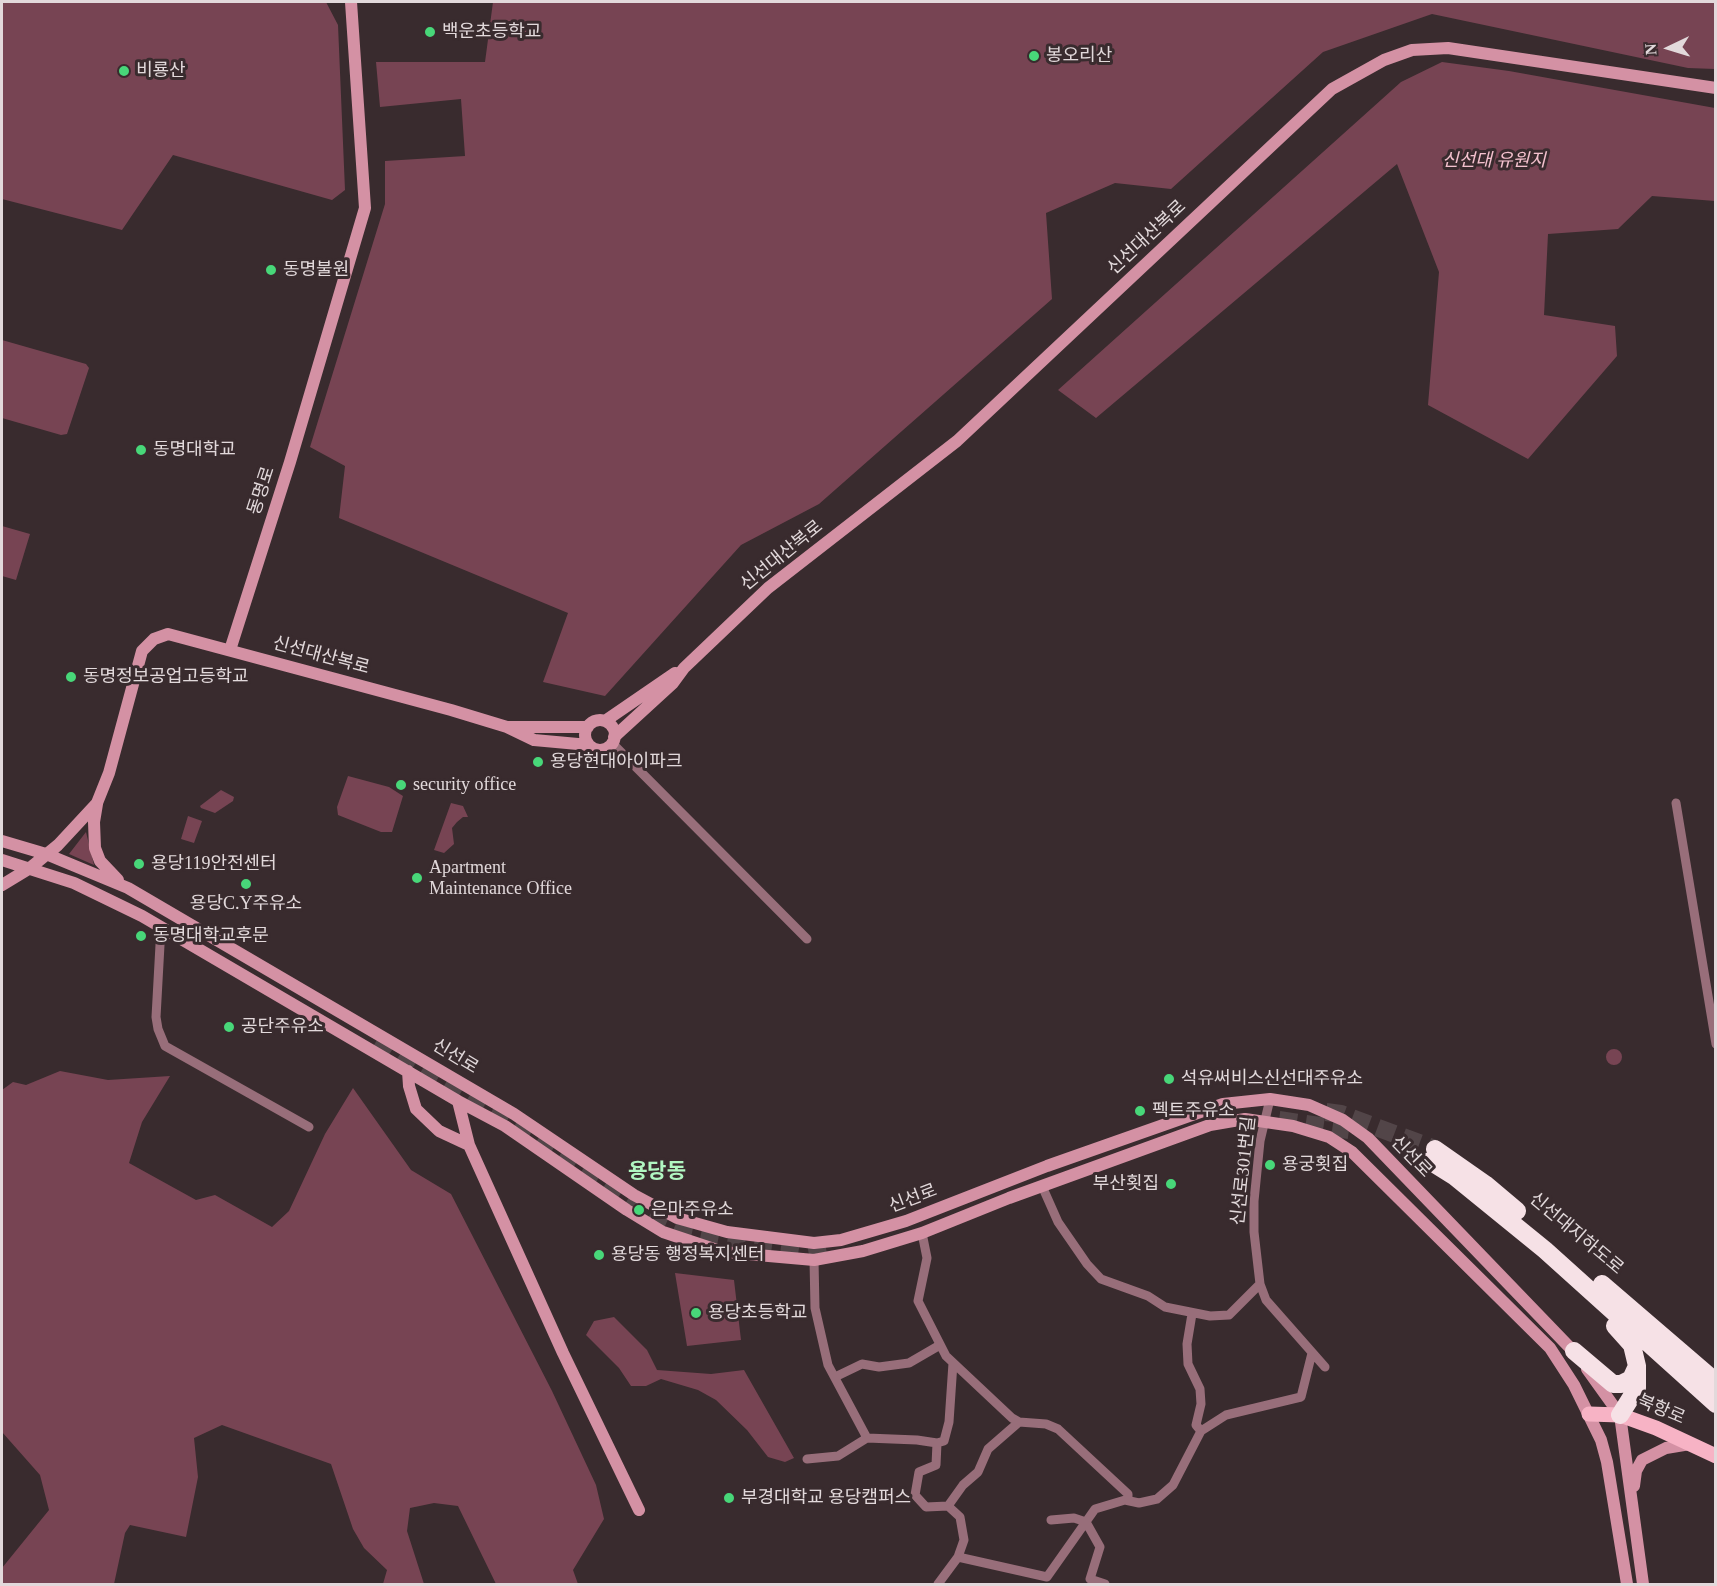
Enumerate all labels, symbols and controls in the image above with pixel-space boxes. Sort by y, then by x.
north arrow [1639,18,1699,78]
place label: 백운초등학교 [442,21,541,43]
marker: 백운초등학교 [423,25,437,39]
text: N [1642,43,1659,56]
place label: 봉오리산 [1046,45,1112,67]
marker: 봉오리산 [1027,49,1041,63]
place label: 비룡산 [136,60,186,82]
marker: 비룡산 [117,64,131,78]
park label: 신선대 유원지 [1442,150,1546,172]
street label: 신선대산복로 [1103,196,1191,280]
place label: 동명불원 [283,259,349,281]
marker: 동명불원 [264,263,278,277]
place label: 동명대학교 [153,439,236,461]
marker: 동명대학교 [134,443,148,457]
street label: 동명로 [244,464,280,518]
street label: 신선대산복로 [737,516,827,596]
street label: 신선대산복로 [270,633,372,679]
place label: 동명정보공업고등학교 [83,666,249,688]
marker: 동명정보공업고등학교 [64,670,78,684]
place label: 용당현대아이파크 [550,751,682,773]
marker: 용당현대아이파크 [531,755,545,769]
place label: security office [413,774,516,796]
marker: security office [394,778,408,792]
place label: 용당119안전센터 [151,853,277,875]
marker: 용당119안전센터 [132,857,146,871]
place label: Apartment Maintenance Office [429,857,572,900]
marker: Apartment Maintenance Office [410,871,424,885]
marker: 용당C.Y주유소 [239,877,253,891]
place label: 용당C.Y주유소 [190,893,302,915]
place label: 동명대학교후문 [153,925,269,947]
marker: 동명대학교후문 [134,929,148,943]
place label: 공단주유소 [241,1016,324,1038]
marker: 공단주유소 [222,1020,236,1034]
street label: 신선로 [428,1035,482,1079]
place label: 석유써비스신선대주유소 [1181,1068,1363,1090]
marker: 석유써비스신선대주유소 [1162,1072,1176,1086]
place label: 펙트주유소 [1152,1100,1235,1122]
marker: 펙트주유소 [1133,1104,1147,1118]
street label: 신선로301번길 [1228,1115,1260,1227]
street label: 신선로 [1386,1132,1436,1182]
place label: 용궁횟집 [1282,1154,1348,1176]
marker: 용궁횟집 [1263,1158,1277,1172]
district label: 용당동 [628,1160,686,1186]
place label: 부산횟집 [1093,1173,1159,1195]
marker: 부산횟집 [1164,1177,1178,1191]
street label: 신선로 [886,1180,940,1218]
street label: 신선대지하도로 [1525,1188,1627,1280]
place label: 은마주유소 [651,1199,734,1221]
marker: 은마주유소 [632,1203,646,1217]
place label: 용당동 행정복지센터 [611,1244,765,1266]
marker: 용당동 행정복지센터 [592,1248,606,1262]
place label: 용당초등학교 [708,1302,807,1324]
marker: 용당초등학교 [689,1306,703,1320]
street label: 북항로 [1634,1390,1688,1430]
place label: 부경대학교 용당캠퍼스 [741,1487,911,1509]
marker: 부경대학교 용당캠퍼스 [722,1491,736,1505]

